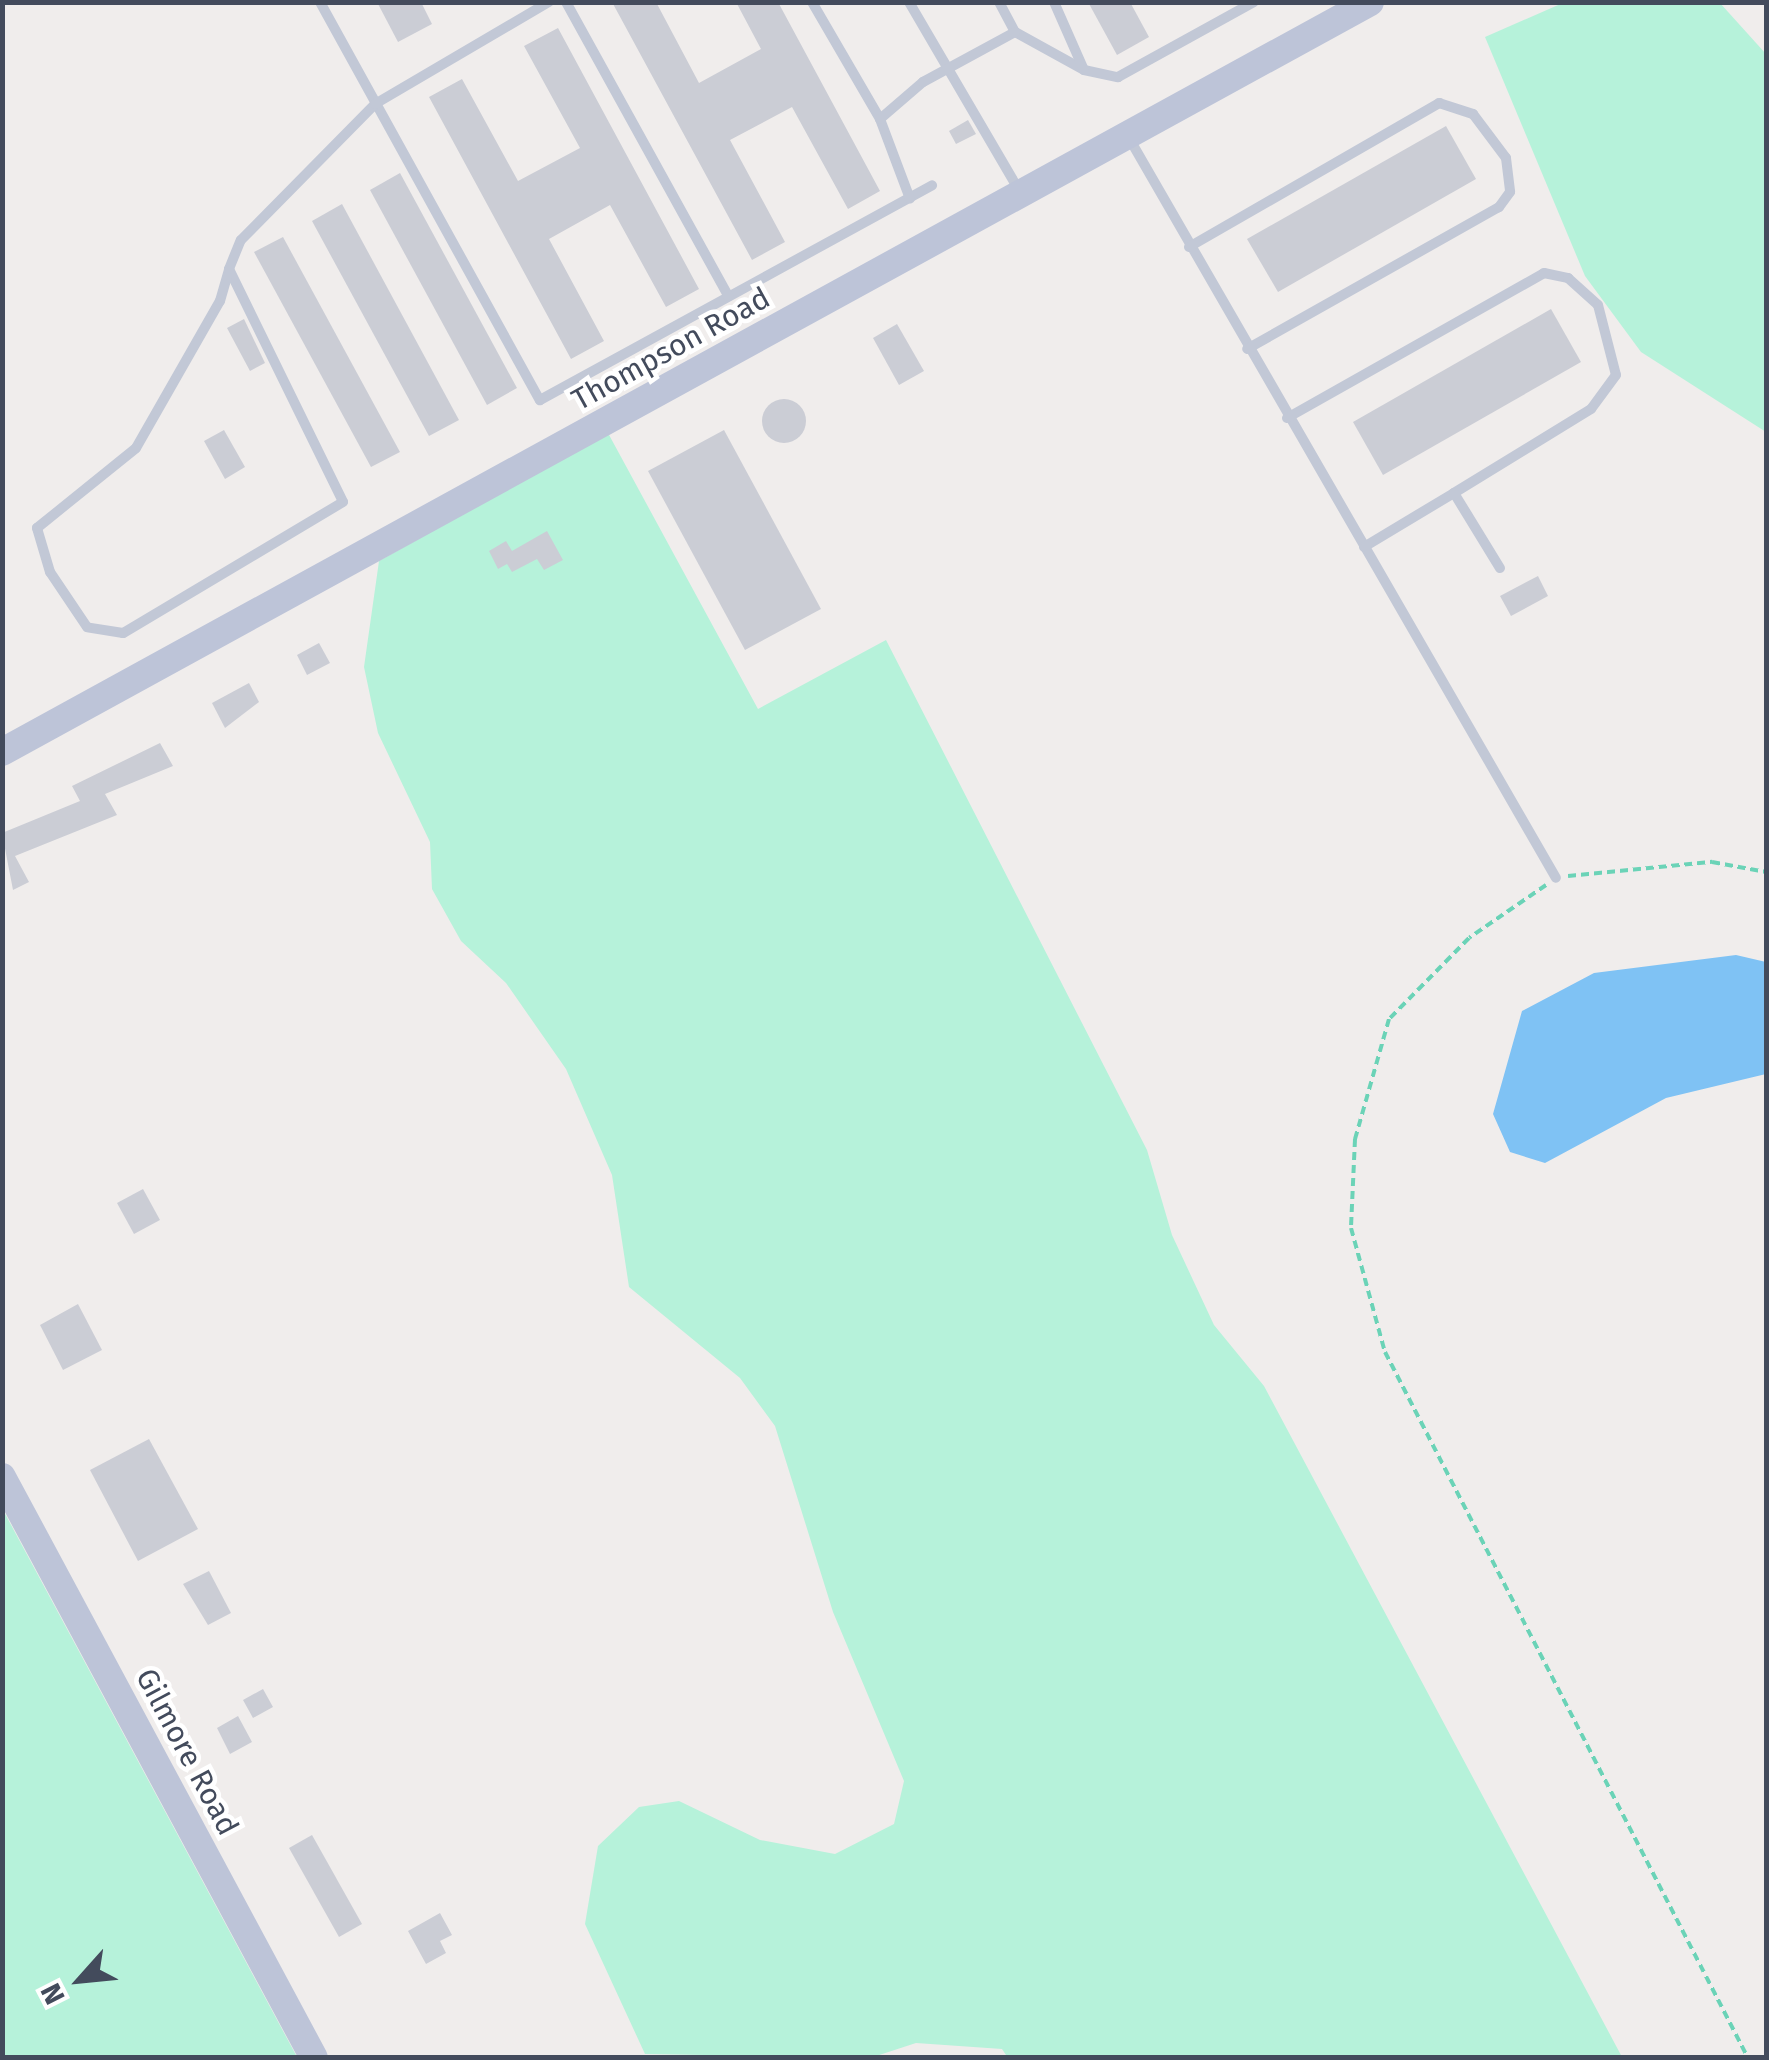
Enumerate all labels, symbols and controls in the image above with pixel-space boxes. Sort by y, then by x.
street label: Thompson Road [566,280,776,418]
street label: Gilmore Road [128,1663,246,1841]
north arrow [30,1930,130,2030]
text: N [34,1978,72,2010]

